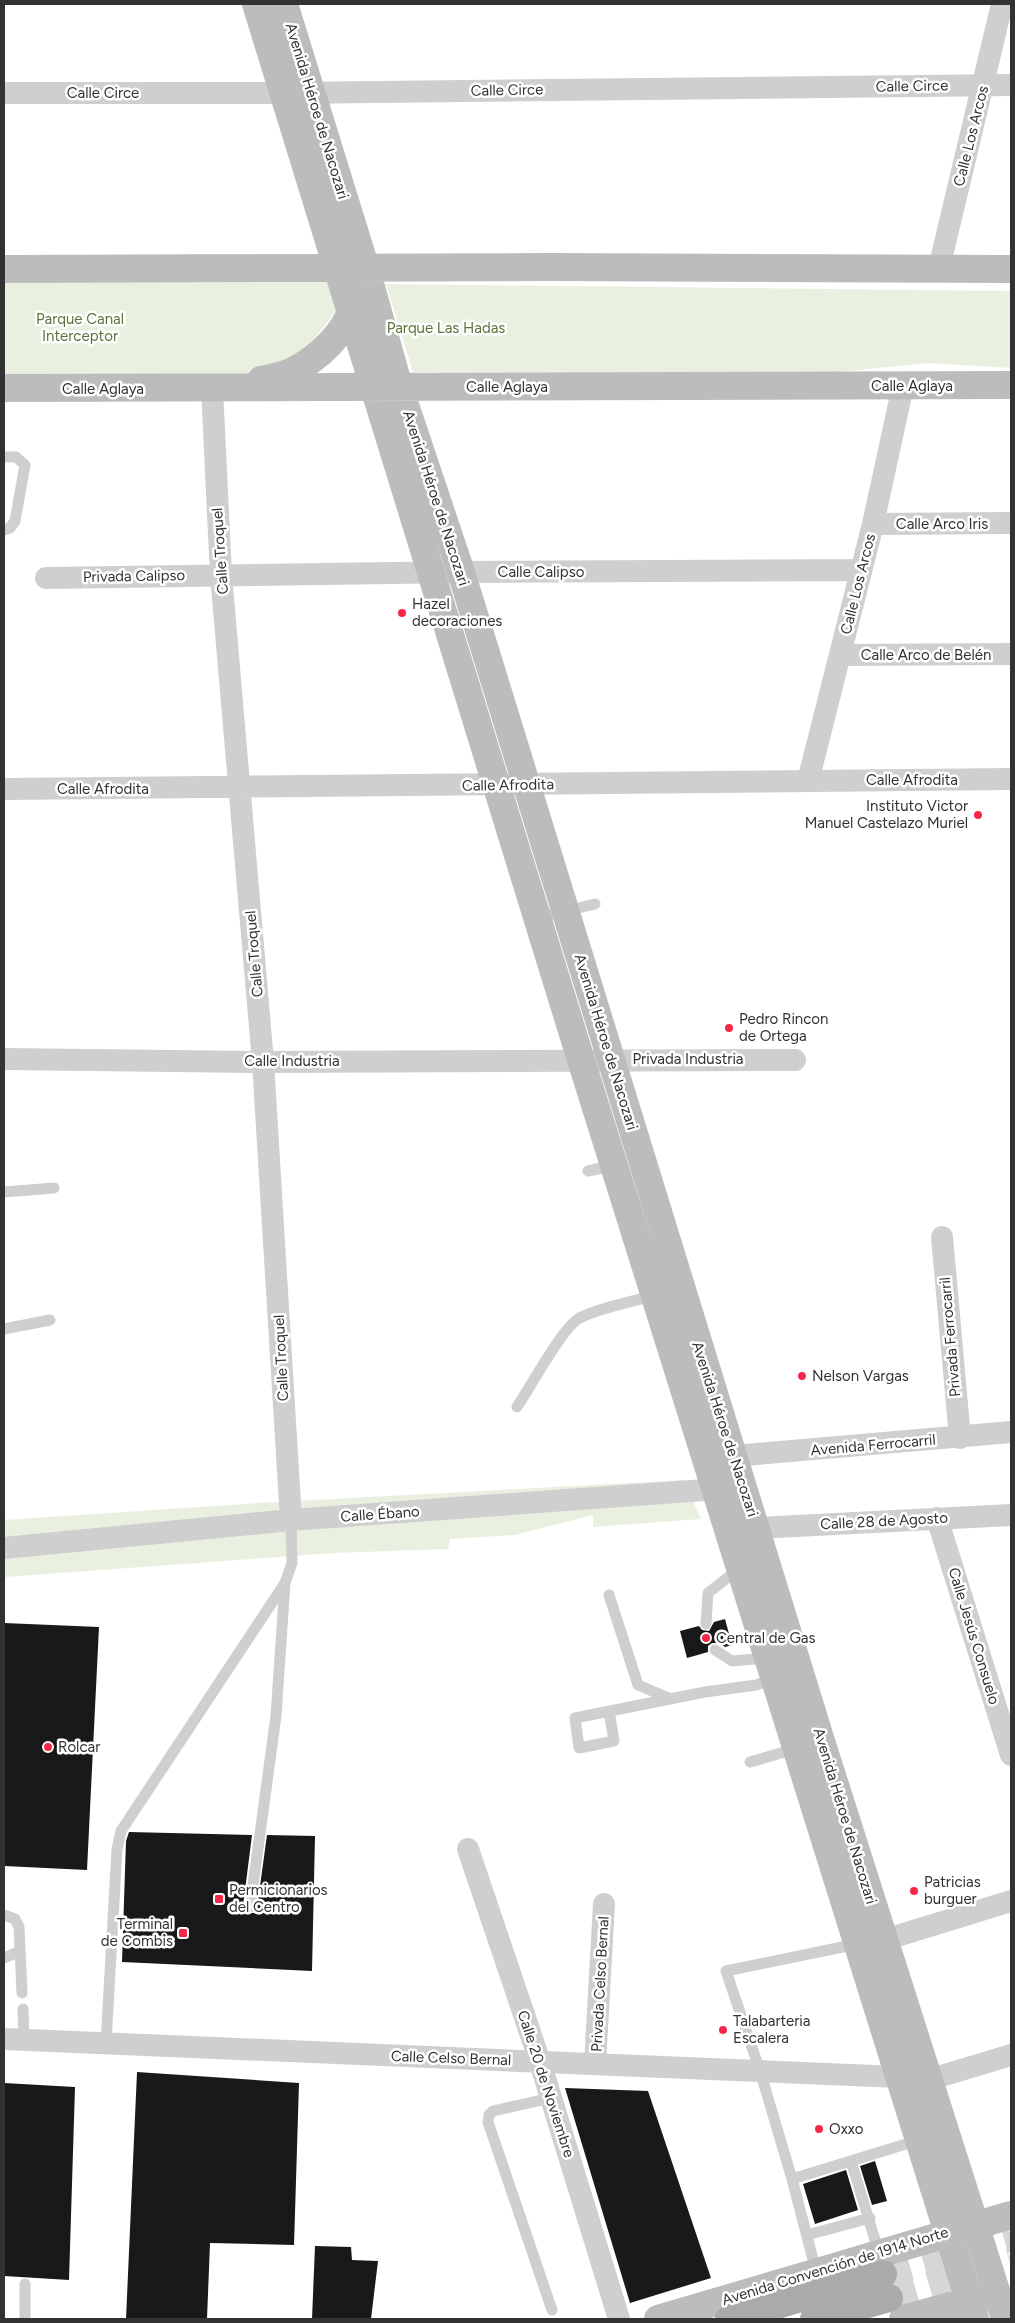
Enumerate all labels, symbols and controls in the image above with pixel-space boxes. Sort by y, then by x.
street label: Avenida Héroe de Nacozari [282,21,352,201]
street label: Calle Circe [876,76,948,96]
street label: Calle Circe [471,80,543,100]
street label: Calle Circe [67,84,139,102]
street label: Calle Los Arcos [950,84,992,188]
park label: Parque Canal Interceptor [36,310,124,345]
park label: Parque Las Hadas [387,319,505,337]
street label: Calle Aglaya [871,377,953,395]
street label: Calle Aglaya [466,378,548,396]
street label: Calle Aglaya [62,380,144,398]
street label: Avenida Héroe de Nacozari [399,408,473,588]
street label: Calle Troquel [208,507,232,595]
street label: Calle Arco Iris [896,515,988,533]
street label: Calle Los Arcos [837,532,879,636]
street label: Calle Calipso [498,563,585,581]
street label: Privada Calipso [83,566,186,586]
place label: Hazel decoraciones [412,595,502,630]
marker: Hazel decoraciones [396,607,408,619]
street label: Calle Arco de Belén [861,646,991,664]
street label: Calle Afrodita [866,771,958,789]
street label: Calle Afrodita [462,775,554,795]
street label: Calle Afrodita [57,780,149,798]
place label: Instituto Victor Manuel Castelazo Muriel [805,797,968,832]
marker: Instituto Victor Manuel Castelazo Muriel [972,809,984,821]
street label: Calle Troquel [241,910,267,998]
street label: Avenida Héroe de Nacozari [571,952,641,1132]
place label: Pedro Rincon de Ortega [739,1010,828,1045]
marker: Pedro Rincon de Ortega [723,1022,735,1034]
street label: Privada Industria [632,1050,744,1068]
street label: Calle Industria [244,1052,340,1070]
street label: Privada Ferrocarril [936,1276,964,1398]
street label: Calle Troquel [270,1314,292,1402]
street label: Avenida Héroe de Nacozari [688,1339,762,1519]
place label: Nelson Vargas [812,1367,909,1385]
marker: Nelson Vargas [796,1370,808,1382]
street label: Avenida Ferrocarril [810,1431,936,1459]
street label: Calle Ébano [340,1502,421,1526]
street label: Calle 28 de Agosto [820,1509,949,1533]
street label: Calle Jesús Consuelo [945,1565,1004,1707]
place label: Central de Gas [716,1629,816,1647]
marker: Central de Gas [700,1632,712,1644]
street label: Avenida Héroe de Nacozari [810,1726,880,1906]
place label: Rolcar [58,1738,100,1756]
marker: Rolcar [42,1741,54,1753]
place label: Patricias burguer [924,1873,981,1908]
place label: Permicionarios del Centro [229,1881,328,1916]
marker: Patricias burguer [908,1885,920,1897]
marker: Permicionarios del Centro [213,1893,225,1905]
place label: Terminal de Combis [101,1915,173,1950]
street label: Privada Celso Bernal [587,1916,613,2052]
marker: Terminal de Combis [177,1927,189,1939]
street label: Calle 20 de Noviembre [514,2008,578,2160]
place label: Talabarteria Escalera [733,2012,811,2047]
marker: Talabarteria Escalera [717,2024,729,2036]
street label: Calle Celso Bernal [391,2047,511,2069]
place label: Oxxo [829,2120,864,2138]
marker: Oxxo [813,2123,825,2135]
street label: Avenida Convención de 1914 Norte [720,2223,950,2309]

